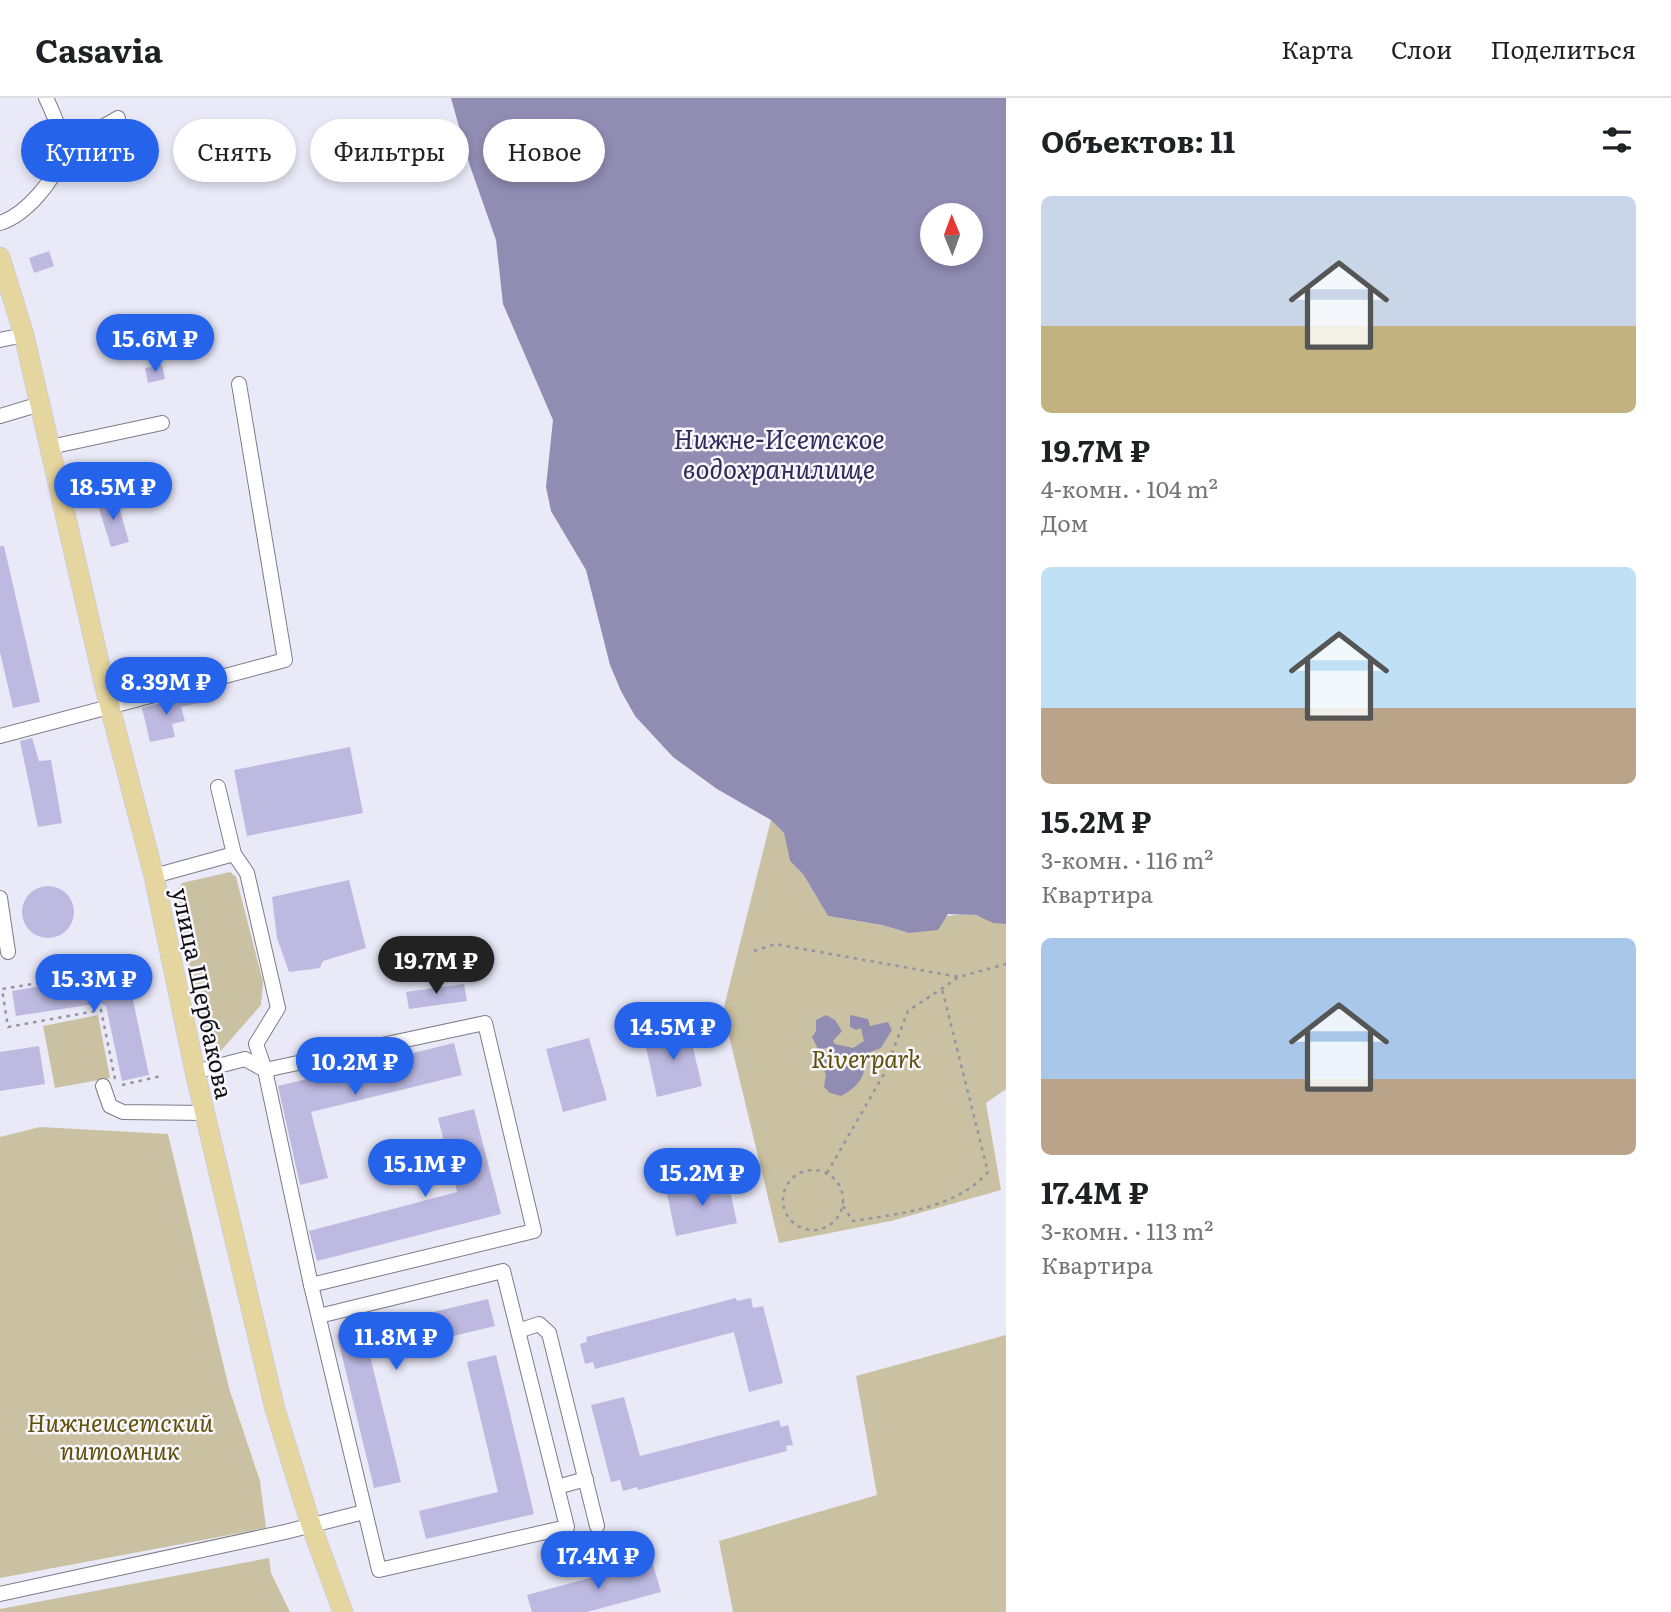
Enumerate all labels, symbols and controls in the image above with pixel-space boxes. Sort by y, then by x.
text: Casavia [35,24,163,73]
text: Карта [1281,31,1353,66]
text: Слои [1391,31,1452,66]
text: Поделиться [1490,31,1636,66]
text: Объектов: 11 [1041,118,1235,162]
chip: Купить [21,119,159,182]
chip: Снять [173,119,296,182]
chip: Фильтры [310,119,469,182]
chip: Новое [483,119,605,182]
icon: filters [1598,121,1636,159]
north arrow [920,203,984,266]
map controls [920,203,983,266]
icon: home [1276,242,1402,368]
pin: 15.6M ₽ [90,314,220,374]
text: 15.6M ₽ [112,320,198,354]
water label: Нижне-Исетское водохранилище [673,418,885,487]
text: 19.7M ₽ [1041,427,1150,471]
pin: 18.5M ₽ [48,462,178,522]
text: 18.5M ₽ [70,468,156,502]
text: 4-комн. · 104 m² [1041,471,1218,505]
text: Дом [1041,505,1088,539]
icon: home [1276,613,1402,739]
pin: 8.39M ₽ [101,658,231,717]
text: 8.39M ₽ [121,663,211,697]
text: 15.2M ₽ [1041,798,1151,842]
text: 3-комн. · 116 m² [1041,842,1213,876]
text: Квартира [1041,876,1153,910]
street label: улица Щербакова [165,884,244,1102]
pin: 19.7M ₽ [371,936,501,996]
text: 19.7M ₽ [394,942,478,976]
pin: 15.3M ₽ [29,954,159,1014]
text: 15.3M ₽ [51,960,137,994]
icon: home [1276,984,1402,1110]
pin: 14.5M ₽ [608,1002,738,1062]
text: 14.5M ₽ [630,1008,716,1042]
pin: 10.2M ₽ [290,1038,420,1097]
park label: Riverpark [811,1040,922,1075]
text: 10.2M ₽ [312,1043,398,1077]
pin: 15.1M ₽ [360,1140,490,1199]
text: 15.1M ₽ [384,1145,466,1179]
pin: 15.2M ₽ [637,1148,767,1208]
text: 15.2M ₽ [660,1154,744,1188]
text: 17.4M ₽ [1041,1169,1148,1213]
text: 3-комн. · 113 m² [1041,1213,1213,1247]
text: Квартира [1041,1247,1153,1281]
pin: 11.8M ₽ [331,1312,461,1372]
text: 11.8M ₽ [355,1318,437,1352]
park label: Нижнеисетский питомник [27,1404,214,1467]
pin: 17.4M ₽ [533,1532,663,1591]
text: 17.4M ₽ [557,1537,639,1571]

